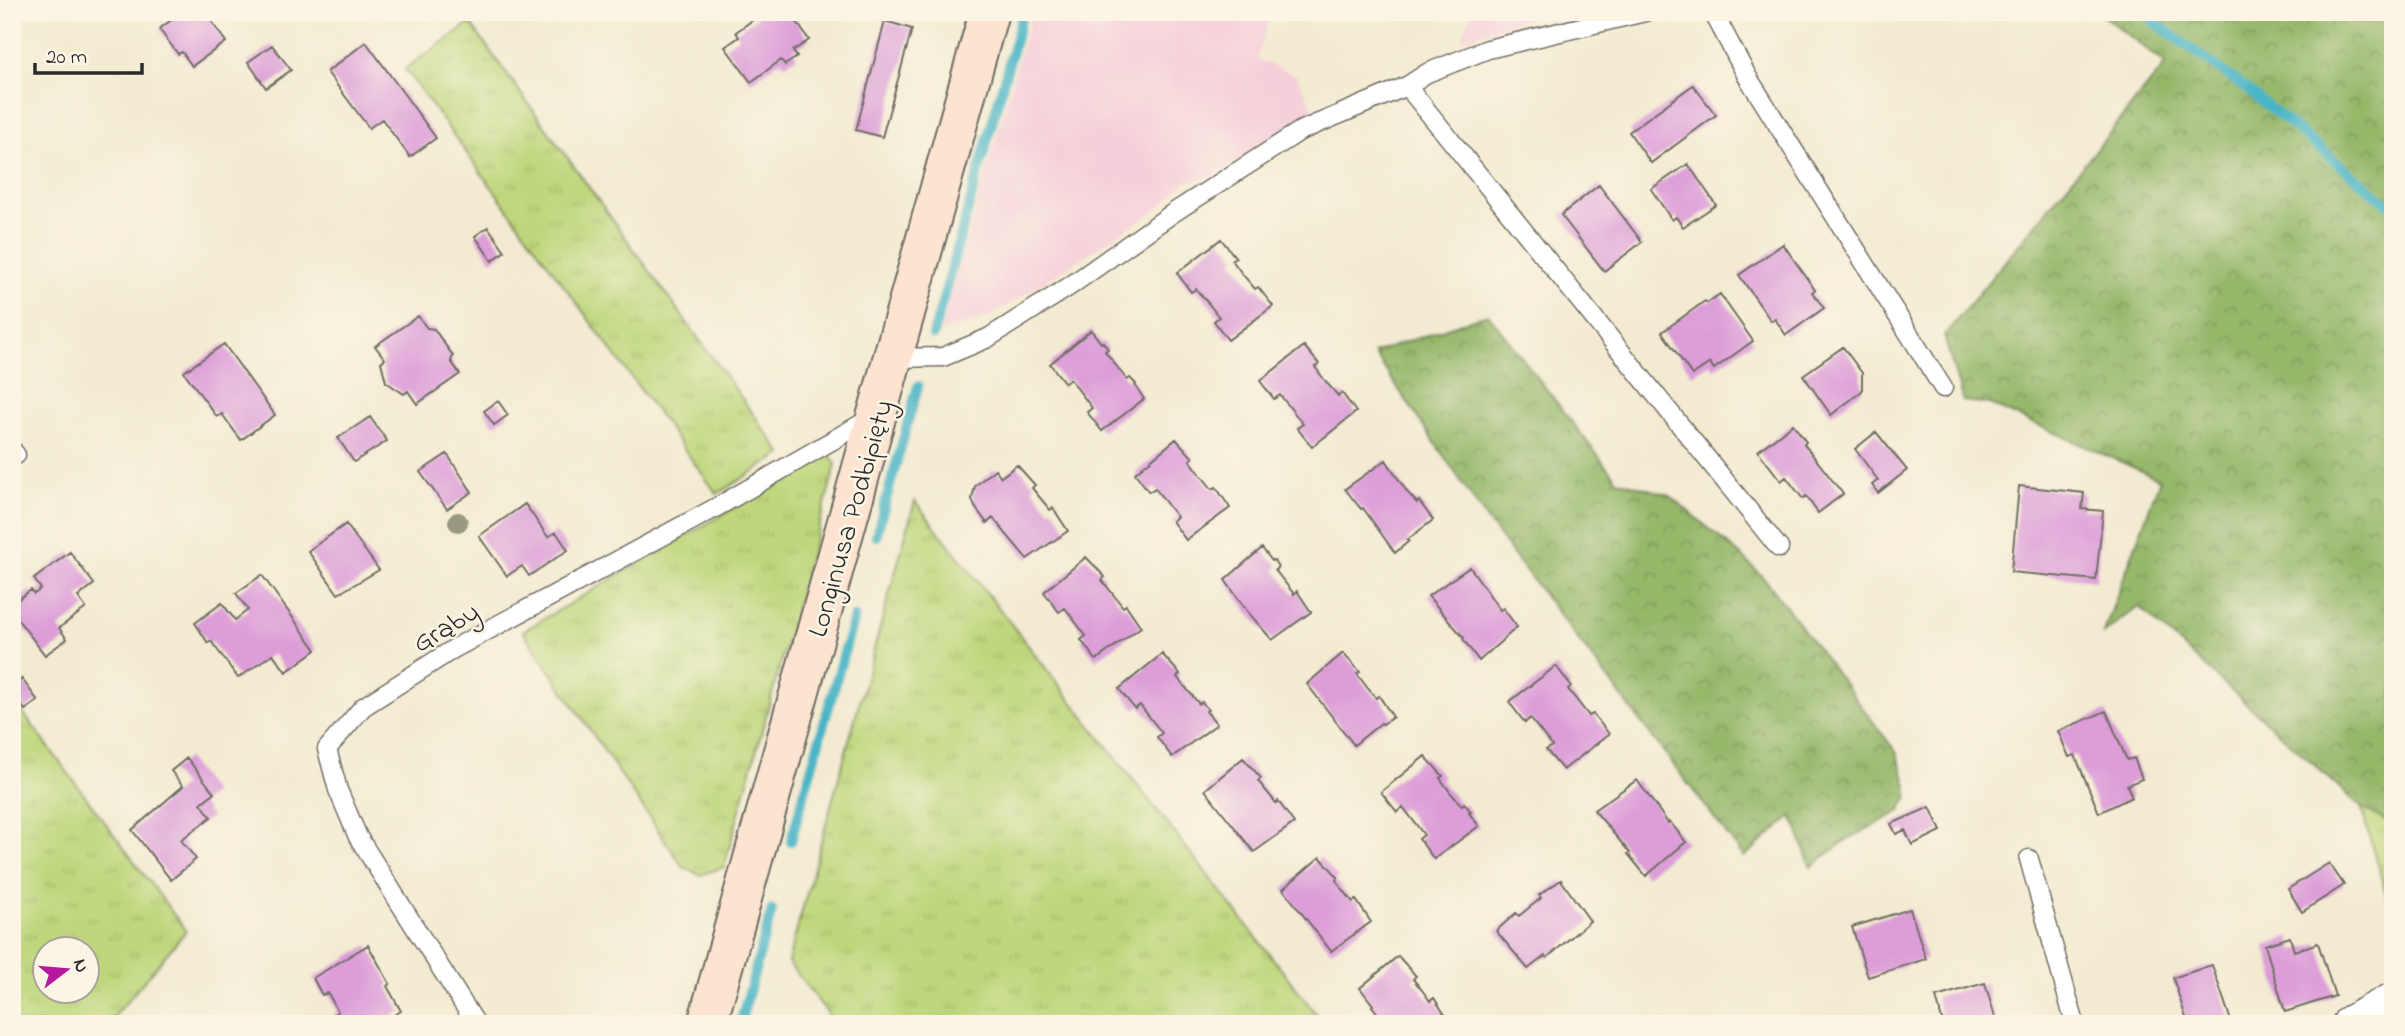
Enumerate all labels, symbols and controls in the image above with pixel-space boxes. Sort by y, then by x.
scale bar [35,32,142,76]
text: 20 m [46,43,87,73]
street label: Longinusa Podbipięty [799,396,906,642]
street label: Grąby [406,593,488,665]
north arrow [32,934,102,1004]
text: N [65,956,95,976]

